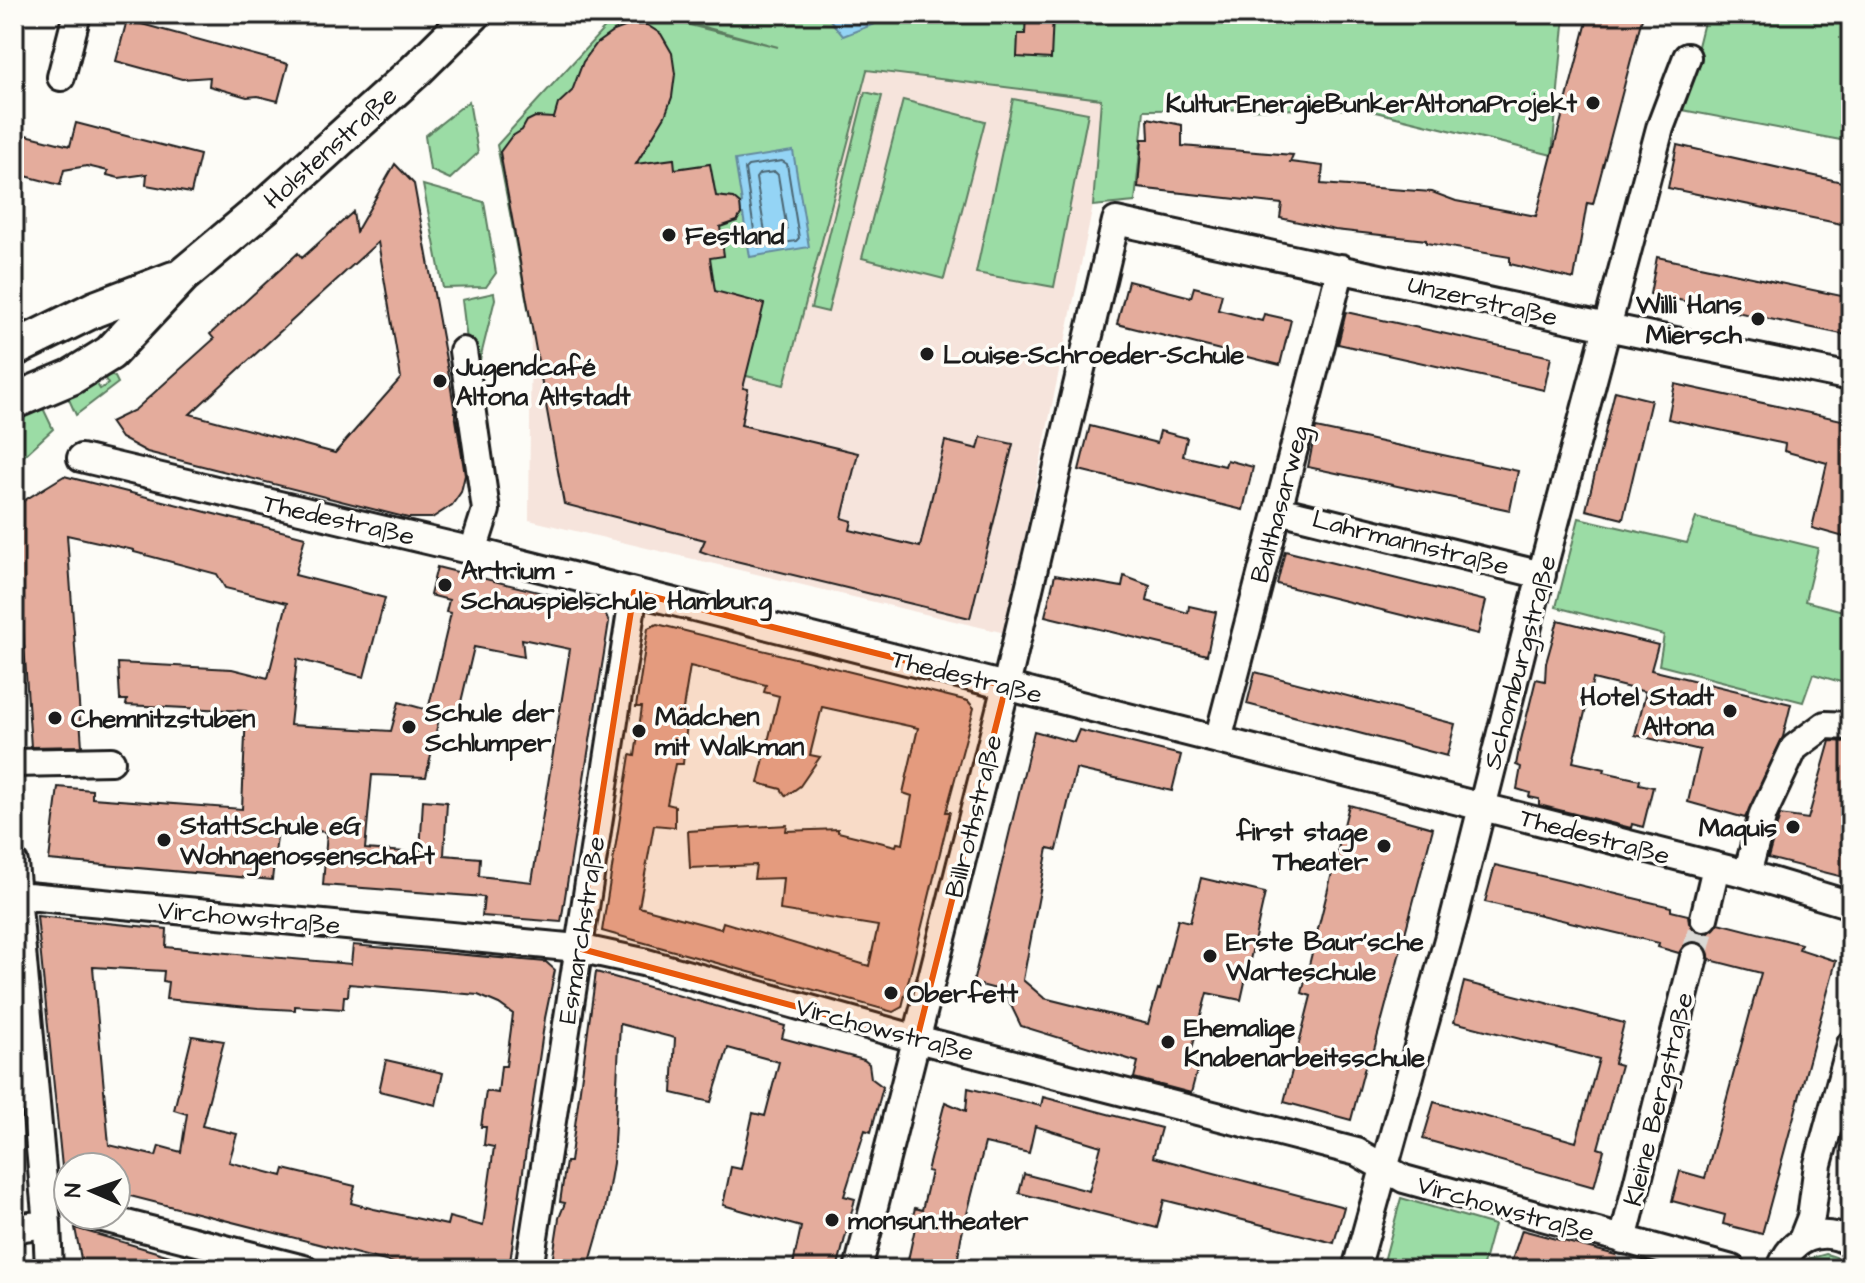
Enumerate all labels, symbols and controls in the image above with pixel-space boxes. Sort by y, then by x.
street label: Holstenstraße [256,78,405,218]
place label: KulturEnergieBunkerAltonaProjekt [1166,86,1577,125]
marker: KulturEnergieBunkerAltonaProjekt [1584,94,1602,112]
place label: Festland [685,218,785,254]
marker: Festland [660,226,678,244]
street label: Unzerstraße [1404,266,1561,336]
place label: Willi Hans Miersch [1635,287,1743,353]
marker: Willi Hans Miersch [1749,310,1767,328]
place label: Louise-Schroeder-Schule [943,337,1244,373]
marker: Louise-Schroeder-Schule [918,345,936,363]
place label: Jugendcafé Altona Altstadt [455,349,631,415]
marker: Jugendcafé Altona Altstadt [431,372,449,390]
street label: Balthasarweg [1242,422,1320,587]
street label: Thedestraße [260,485,418,555]
street label: Lahrmannstraße [1309,501,1513,585]
street label: Schomburgstraße [1474,551,1568,774]
place label: Artrium - Schauspielschule Hamburg [460,553,773,622]
marker: Artrium - Schauspielschule Hamburg [436,576,454,594]
street label: Thedestraße [888,641,1046,713]
place label: Hotel Stadt Altona [1580,679,1715,745]
place label: Schule der Schlumper [424,695,555,761]
place label: Mädchen mit Walkman [655,699,804,765]
place label: Chemnitzstuben [71,701,255,737]
marker: Hotel Stadt Altona [1721,702,1739,720]
marker: Chemnitzstuben [46,709,64,727]
marker: Schule der Schlumper [400,718,418,736]
marker: Mädchen mit Walkman [630,722,648,740]
street label: Billrothstraße [936,731,1012,901]
street label: Thedestraße [1516,800,1674,874]
place label: StattSchule eG Wohngenossenschaft [179,808,435,877]
place label: Maquis [1699,810,1777,846]
place label: first stage Theater [1235,814,1369,880]
marker: Maquis [1784,818,1802,836]
marker: StattSchule eG Wohngenossenschaft [155,831,173,849]
street label: Esmarchstraße [549,834,615,1026]
marker: first stage Theater [1375,837,1393,855]
street label: Virchowstraße [156,892,342,944]
place label: Erste Baur'sche Warteschule [1225,924,1424,990]
marker: Erste Baur'sche Warteschule [1201,947,1219,965]
place label: Oberfett [907,976,1018,1012]
marker: Oberfett [882,984,900,1002]
street label: Kleine Bergstraße [1615,988,1705,1210]
street label: Virchowstraße [792,989,978,1071]
place label: Ehemalige Knabenarbeitsschule [1184,1010,1425,1076]
marker: Ehemalige Knabenarbeitsschule [1159,1033,1177,1051]
north arrow [52,1151,132,1231]
street label: Virchowstraße [1413,1166,1599,1252]
text: N [58,1183,89,1198]
place label: monsun.theater [848,1203,1029,1239]
marker: monsun.theater [823,1211,841,1229]

